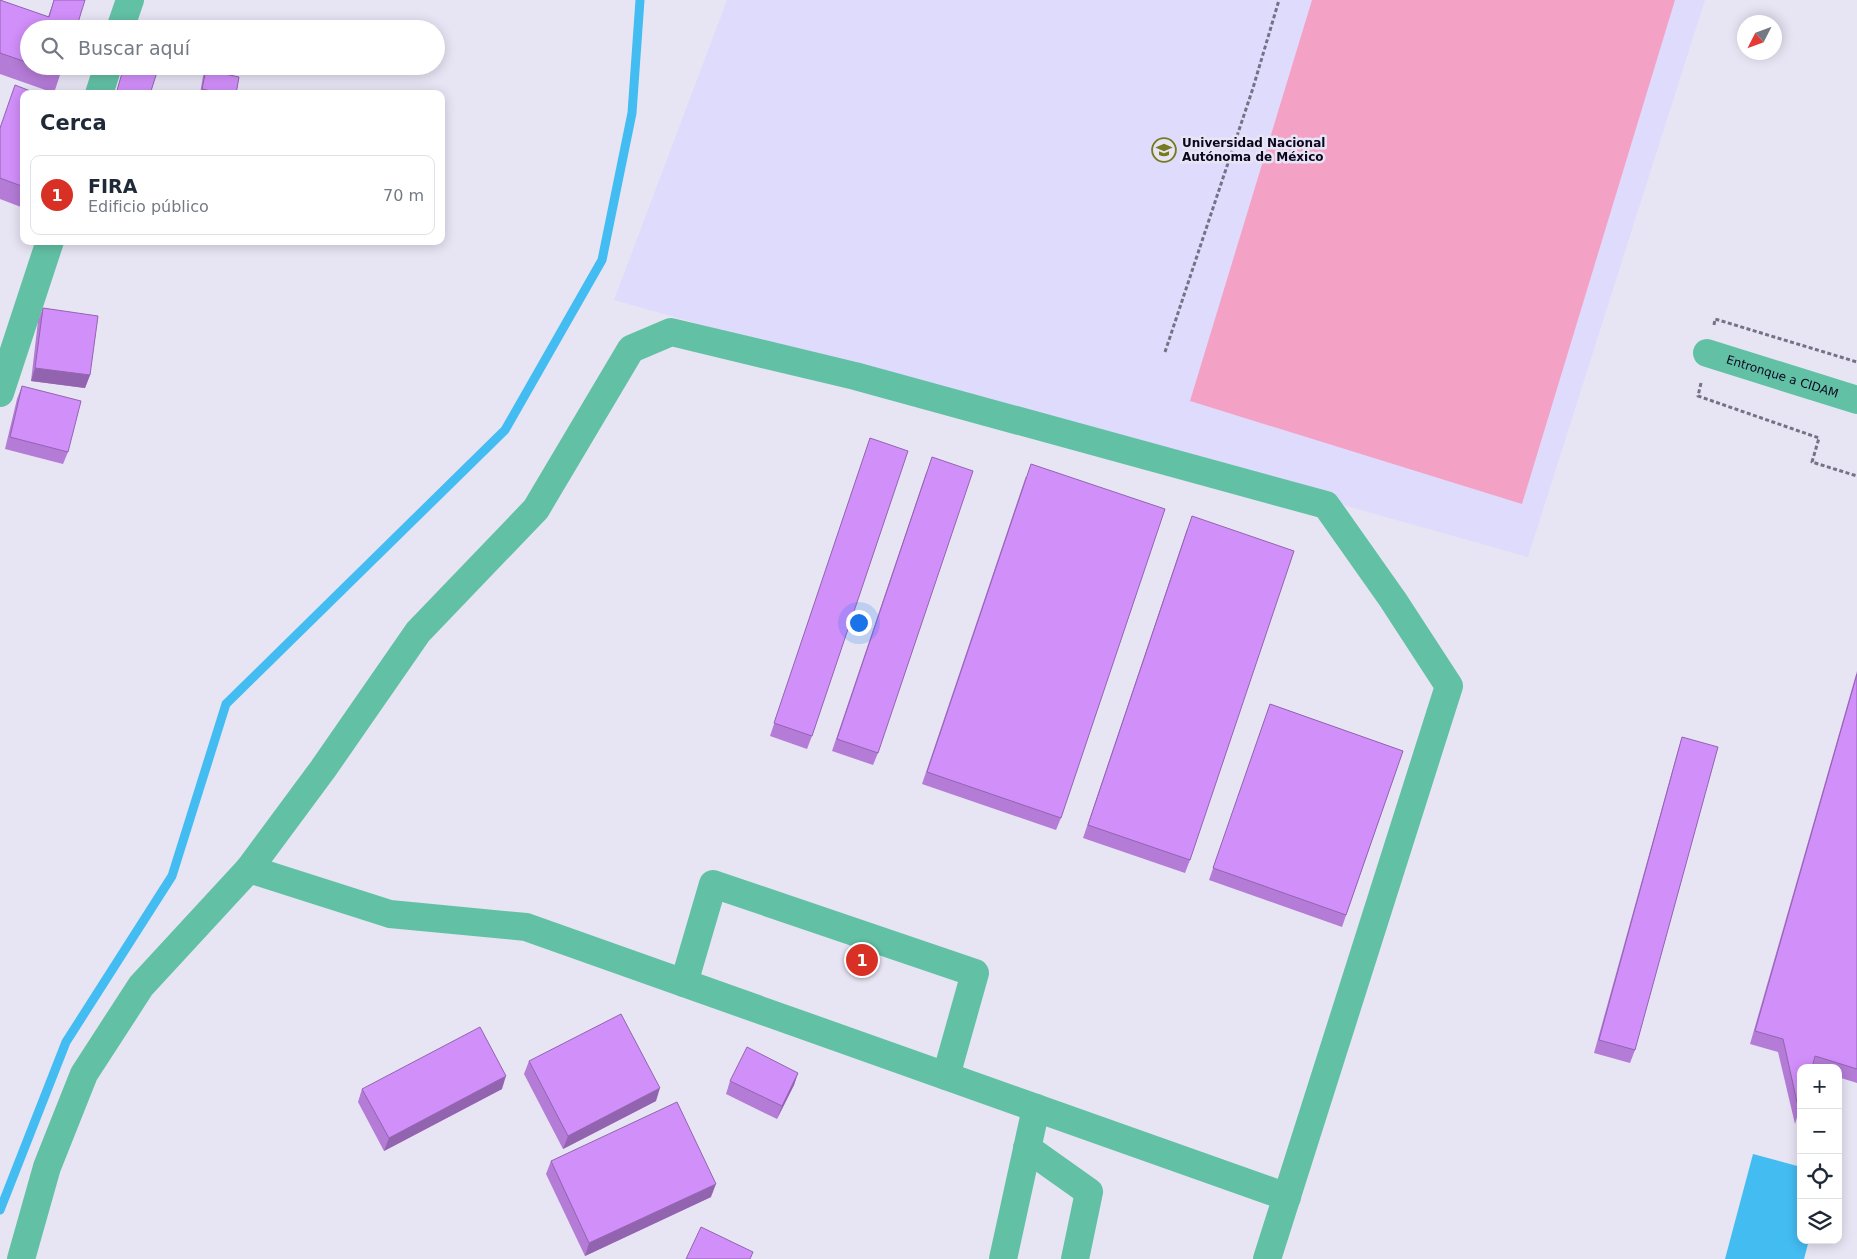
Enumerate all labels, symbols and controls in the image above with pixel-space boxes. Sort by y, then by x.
north arrow [1737,15,1782,60]
search box [20,20,445,75]
icon: search [38,34,66,62]
text: Buscar aquí [78,37,190,59]
text: Cerca [40,111,107,135]
place label: Universidad Nacional Autónoma de México [1182,136,1325,164]
school or university icon: Universidad Nacional Autónoma de México [1151,137,1177,163]
text: FIRA [88,175,137,197]
text: 1 [51,186,63,205]
text: 70 m [383,186,424,205]
text: Edificio público [88,197,209,216]
street label: Entronque a CIDAM [1725,352,1840,401]
your location [846,610,872,636]
pin: 1 [846,941,878,979]
map controls [1797,1064,1842,1244]
button: + [1797,1064,1842,1109]
button: − [1797,1109,1842,1154]
button: locate [1797,1154,1842,1199]
button: layers [1797,1199,1842,1244]

